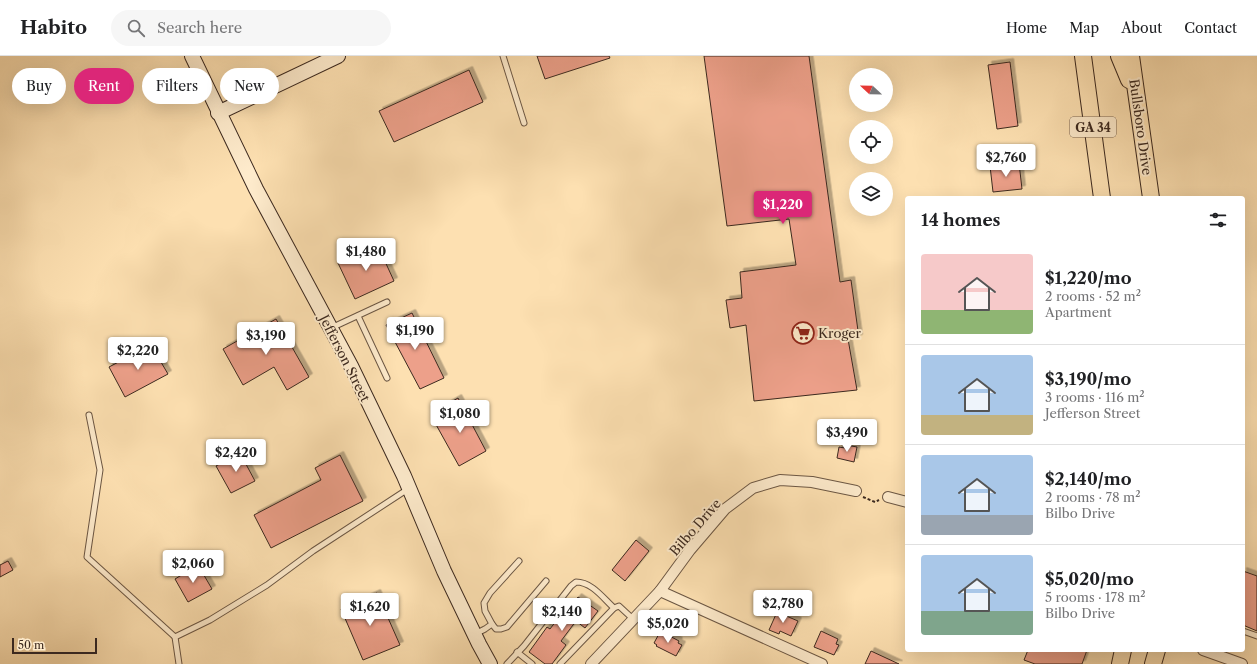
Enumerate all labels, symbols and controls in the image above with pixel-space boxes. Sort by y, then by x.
search box [111,10,391,46]
text: Habito [20,16,87,39]
icon: search [125,17,147,39]
text: Search here [157,18,242,37]
text: Home [1006,19,1047,37]
text: Map [1069,19,1099,37]
text: About [1121,19,1162,37]
text: Contact [1184,19,1237,37]
chip: Buy [12,68,66,104]
chip: Rent [74,68,134,104]
chip: Filters [142,68,212,104]
chip: New [220,68,279,104]
north arrow [849,68,893,112]
map controls [849,68,893,216]
street label: Bullsboro Drive [1126,78,1156,176]
road number: GA 34 [1070,117,1116,137]
button: locate [849,120,893,164]
pin: $2,760 [973,144,1039,178]
text: $2,760 [986,149,1026,165]
button: layers [849,172,893,216]
pin: $1,220 [750,191,816,225]
text: $1,220 [763,196,803,212]
icon: filters [1207,209,1229,231]
text: 14 homes [921,210,1000,230]
pin: $1,480 [333,238,399,272]
text: $1,480 [346,243,386,259]
text: $1,220/mo [1045,268,1132,288]
icon: home [953,270,1001,318]
text: 2 rooms · 52 m² [1045,288,1141,304]
text: Apartment [1045,304,1112,320]
street label: Jefferson Street [315,310,374,404]
pin: $1,190 [382,317,448,351]
supermarket icon: Kroger [790,320,816,346]
pin: $3,190 [233,322,299,356]
text: $1,190 [396,322,434,338]
place label: Kroger [818,325,861,341]
text: $3,190 [246,327,286,343]
pin: $2,220 [105,337,171,371]
text: $2,220 [117,342,159,358]
text: $3,190/mo [1045,369,1131,389]
icon: home [953,371,1001,419]
text: 3 rooms · 116 m² [1045,389,1145,405]
pin: $1,080 [427,400,493,434]
text: $1,080 [439,405,481,421]
text: Jefferson Street [1045,405,1140,421]
pin: $3,490 [814,419,880,453]
text: $3,490 [826,424,868,440]
pin: $2,420 [203,439,269,473]
text: $2,420 [215,444,257,460]
text: $2,140/mo [1045,469,1132,489]
icon: home [953,471,1001,519]
text: 2 rooms · 78 m² [1045,489,1141,505]
street label: Bilbo Drive [666,495,724,559]
text: Bilbo Drive [1045,505,1115,521]
pin: $2,060 [160,550,226,584]
text: $2,060 [172,555,214,571]
text: $5,020/mo [1045,569,1134,589]
icon: home [953,571,1001,619]
text: 5 rooms · 178 m² [1045,589,1146,605]
pin: $2,780 [750,590,816,624]
pin: $1,620 [337,593,403,627]
text: $2,780 [762,595,804,611]
text: $1,620 [350,598,390,614]
pin: $2,140 [529,598,595,632]
text: $2,140 [542,603,582,619]
text: Bilbo Drive [1045,605,1115,621]
pin: $5,020 [635,610,701,644]
text: $5,020 [647,615,689,631]
scale bar [12,636,97,655]
text: 50 m [18,638,44,652]

